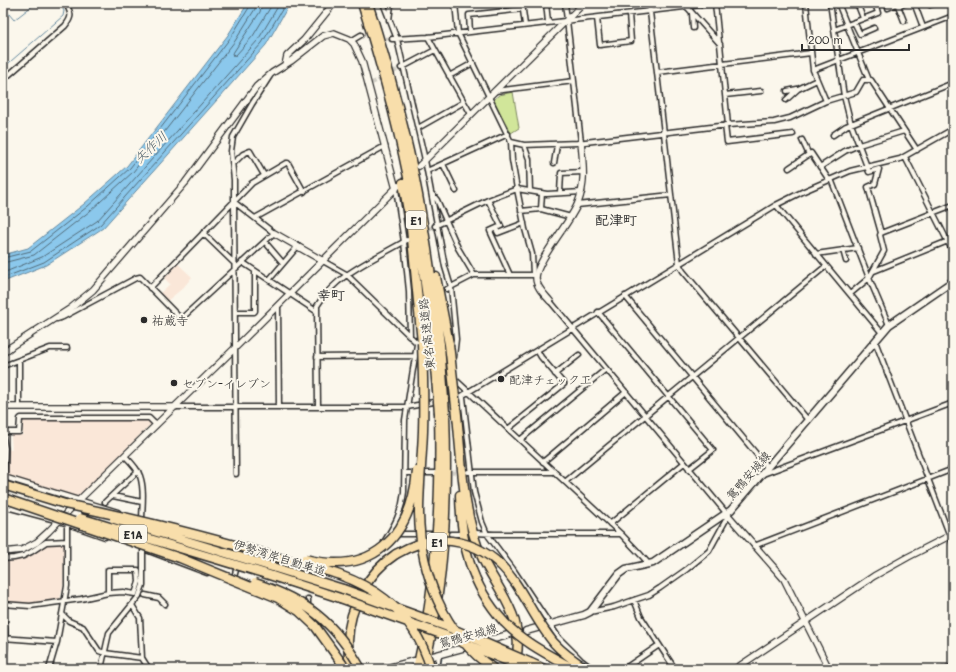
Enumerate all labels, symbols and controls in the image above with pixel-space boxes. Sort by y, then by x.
scale bar [802,26,909,52]
text: 200 m [808,31,843,47]
water label: 矢作川 [130,127,170,167]
district label: 配津町 [595,210,637,229]
road number: E1 [406,211,426,229]
district label: 幸町 [317,285,345,304]
street label: 東名高速道路 [414,297,438,371]
place label: 祐蔵寺 [152,312,188,328]
marker: 祐蔵寺 [139,315,149,325]
place label: 配津チェック工 [509,371,592,387]
marker: 配津チェック工 [496,374,506,384]
place label: セブン-イレブン [182,375,271,391]
marker: セブン-イレブン [169,378,179,388]
street label: 鴛鴨安城線 [722,447,774,503]
road number: E1A [119,525,147,543]
road number: E1 [427,533,447,551]
street label: 伊勢湾岸自動車道 [232,535,328,579]
street label: 鴛鴨安城線 [437,619,499,651]

